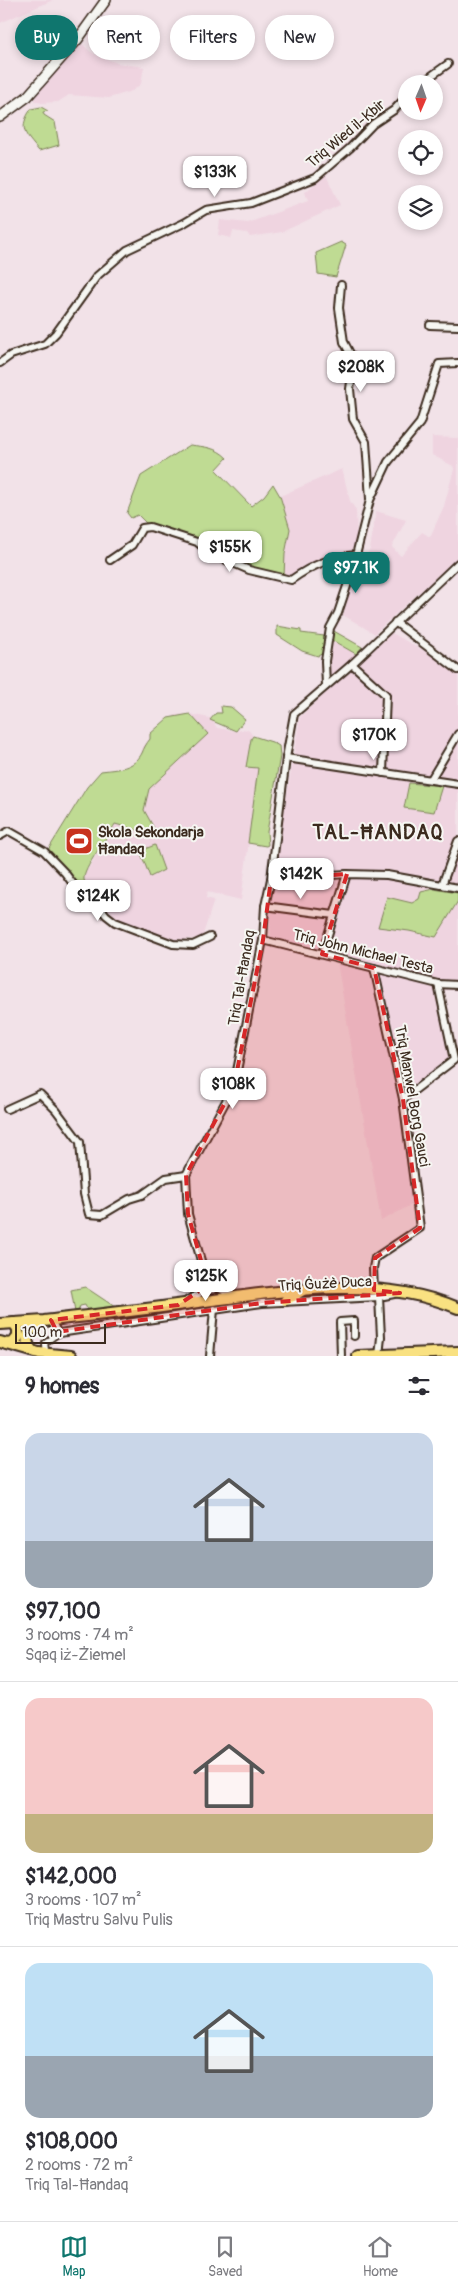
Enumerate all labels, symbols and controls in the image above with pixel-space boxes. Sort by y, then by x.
chip: Buy [15,15,78,60]
chip: Rent [88,15,160,60]
chip: Filters [170,15,255,60]
chip: New [265,15,334,60]
north arrow [398,75,442,120]
map controls [398,75,443,230]
street label: Triq Wied il-Kbir [303,95,390,172]
button: locate [398,130,443,175]
pin: $133K [180,156,250,198]
text: $133K [194,162,236,182]
button: layers [398,185,443,230]
pin: $208K [326,350,396,393]
text: $208K [338,357,384,377]
pin: $155K [195,530,265,573]
text: $155K [209,537,251,557]
pin: $97.1K [315,552,397,594]
text: $97.1K [334,558,378,578]
pin: $170K [339,718,409,761]
text: $170K [352,725,396,745]
district label: TAL-ĦANDAQ [312,820,443,845]
place label: Skola Sekondarja Ħandaq [98,823,204,859]
sports icon: Skola Sekondarja Ħandaq [64,826,94,856]
pin: $142K [266,858,336,900]
text: $142K [280,864,322,884]
pin: $124K [63,880,133,922]
text: $124K [77,886,119,906]
street label: Triq John Michael Testa [291,925,435,979]
street label: Triq Tal-Ħandaq [224,929,260,1027]
street label: Triq Manwel Borg Gauci [390,1024,434,1169]
pin: $108K [198,1068,268,1110]
text: $108K [211,1074,255,1094]
pin: $125K [171,1260,241,1302]
text: $125K [185,1266,227,1286]
street label: Triq Ġużè Duca [278,1272,372,1296]
scale bar [15,1321,106,1344]
text: 100 m [22,1324,62,1341]
icon: filters [405,1372,433,1400]
text: 9 homes [25,1373,99,1400]
icon: home [184,1465,274,1555]
text: $97,100 [25,1598,101,1625]
text: 3 rooms · 74 m² [25,1625,134,1645]
text: Sqaq iż-Żiemel [25,1645,126,1665]
icon: home [184,1731,274,1821]
text: $142,000 [25,1863,117,1890]
text: 3 rooms · 107 m² [25,1890,142,1910]
text: Triq Mastru Salvu Pulis [25,1910,173,1930]
icon: home [184,1996,274,2086]
text: $108,000 [25,2128,118,2155]
text: 2 rooms · 72 m² [25,2155,133,2175]
text: Triq Tal-Ħandaq [25,2175,128,2195]
tab: Map [60,2233,88,2280]
tab: Saved [208,2233,243,2280]
tab: Home [363,2233,398,2280]

